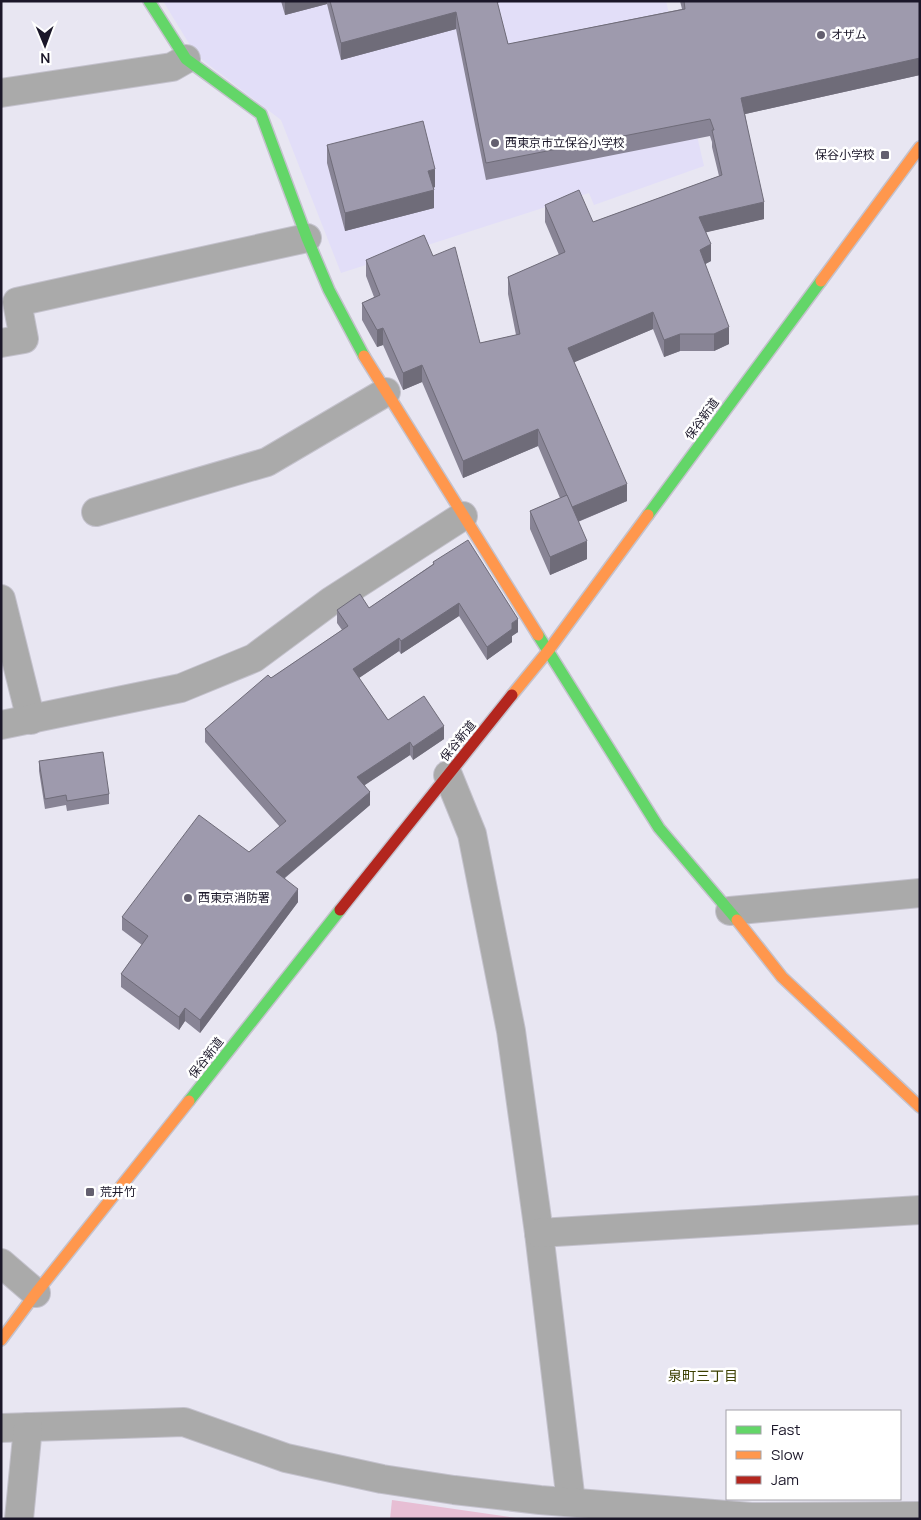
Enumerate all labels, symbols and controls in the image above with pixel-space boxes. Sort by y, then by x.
north arrow [20,20,70,70]
place label: オザム [831,26,867,43]
marker: オザム [815,29,827,41]
text: N [40,49,50,68]
place label: 西東京市立保谷小学校 [505,134,625,151]
marker: 西東京市立保谷小学校 [489,137,501,149]
place label: 保谷小学校 [815,146,875,163]
marker: 保谷小学校 [879,149,891,161]
street label: 保谷新道 [681,394,723,443]
street label: 保谷新道 [436,717,479,765]
place label: 西東京消防署 [198,889,270,906]
marker: 西東京消防署 [182,892,194,904]
street label: 保谷新道 [184,1034,227,1082]
place label: 荒井竹 [100,1183,136,1200]
marker: 荒井竹 [84,1186,96,1198]
district label: 泉町三丁目 [668,1366,738,1385]
legend [726,1410,901,1500]
text: Fast [771,1419,800,1440]
text: Slow [771,1444,804,1465]
text: Jam [771,1469,799,1490]

